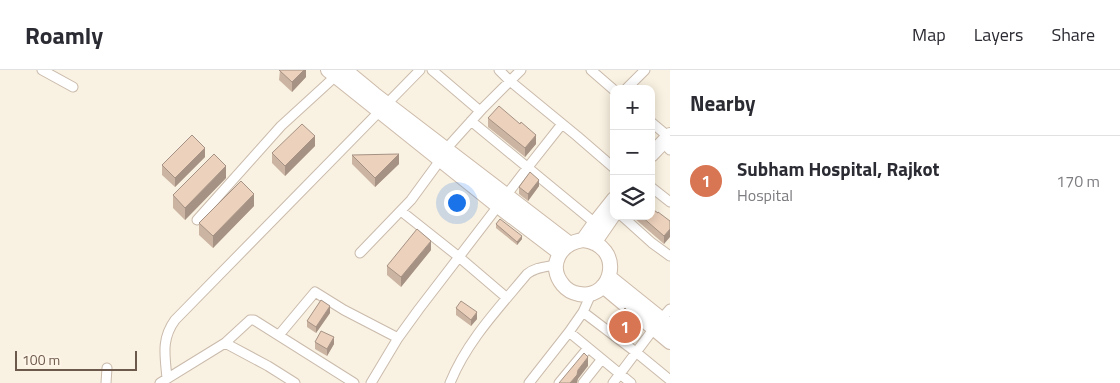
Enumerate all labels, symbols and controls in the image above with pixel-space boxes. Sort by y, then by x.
text: Roamly [25,17,103,53]
text: Map [912,21,946,48]
text: Layers [974,21,1023,48]
text: Share [1051,21,1095,48]
map controls [610,85,655,220]
button: + [610,85,655,130]
text: Nearby [690,87,755,119]
button: − [610,130,655,175]
text: Subham Hospital, Rajkot [737,154,939,183]
text: 1 [702,169,710,193]
text: 170 m [1056,169,1100,193]
button: layers [610,175,655,220]
text: Hospital [737,183,793,207]
your location [444,190,470,216]
pin: 1 [609,308,641,346]
scale bar [15,348,138,371]
text: 100 m [22,349,60,370]

